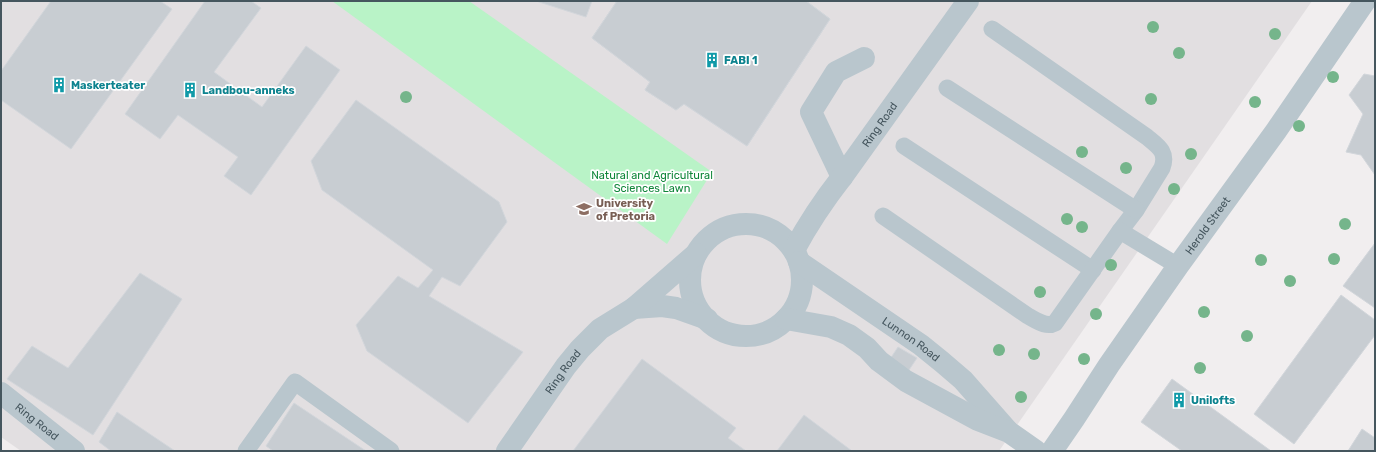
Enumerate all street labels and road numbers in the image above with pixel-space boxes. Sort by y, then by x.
street label: Ring Road [859,100,900,149]
street label: Herold Street [1182,193,1233,257]
street label: Lunnon Road [880,314,942,364]
street label: Ring Road [542,347,583,396]
street label: Ring Road [13,400,61,443]

